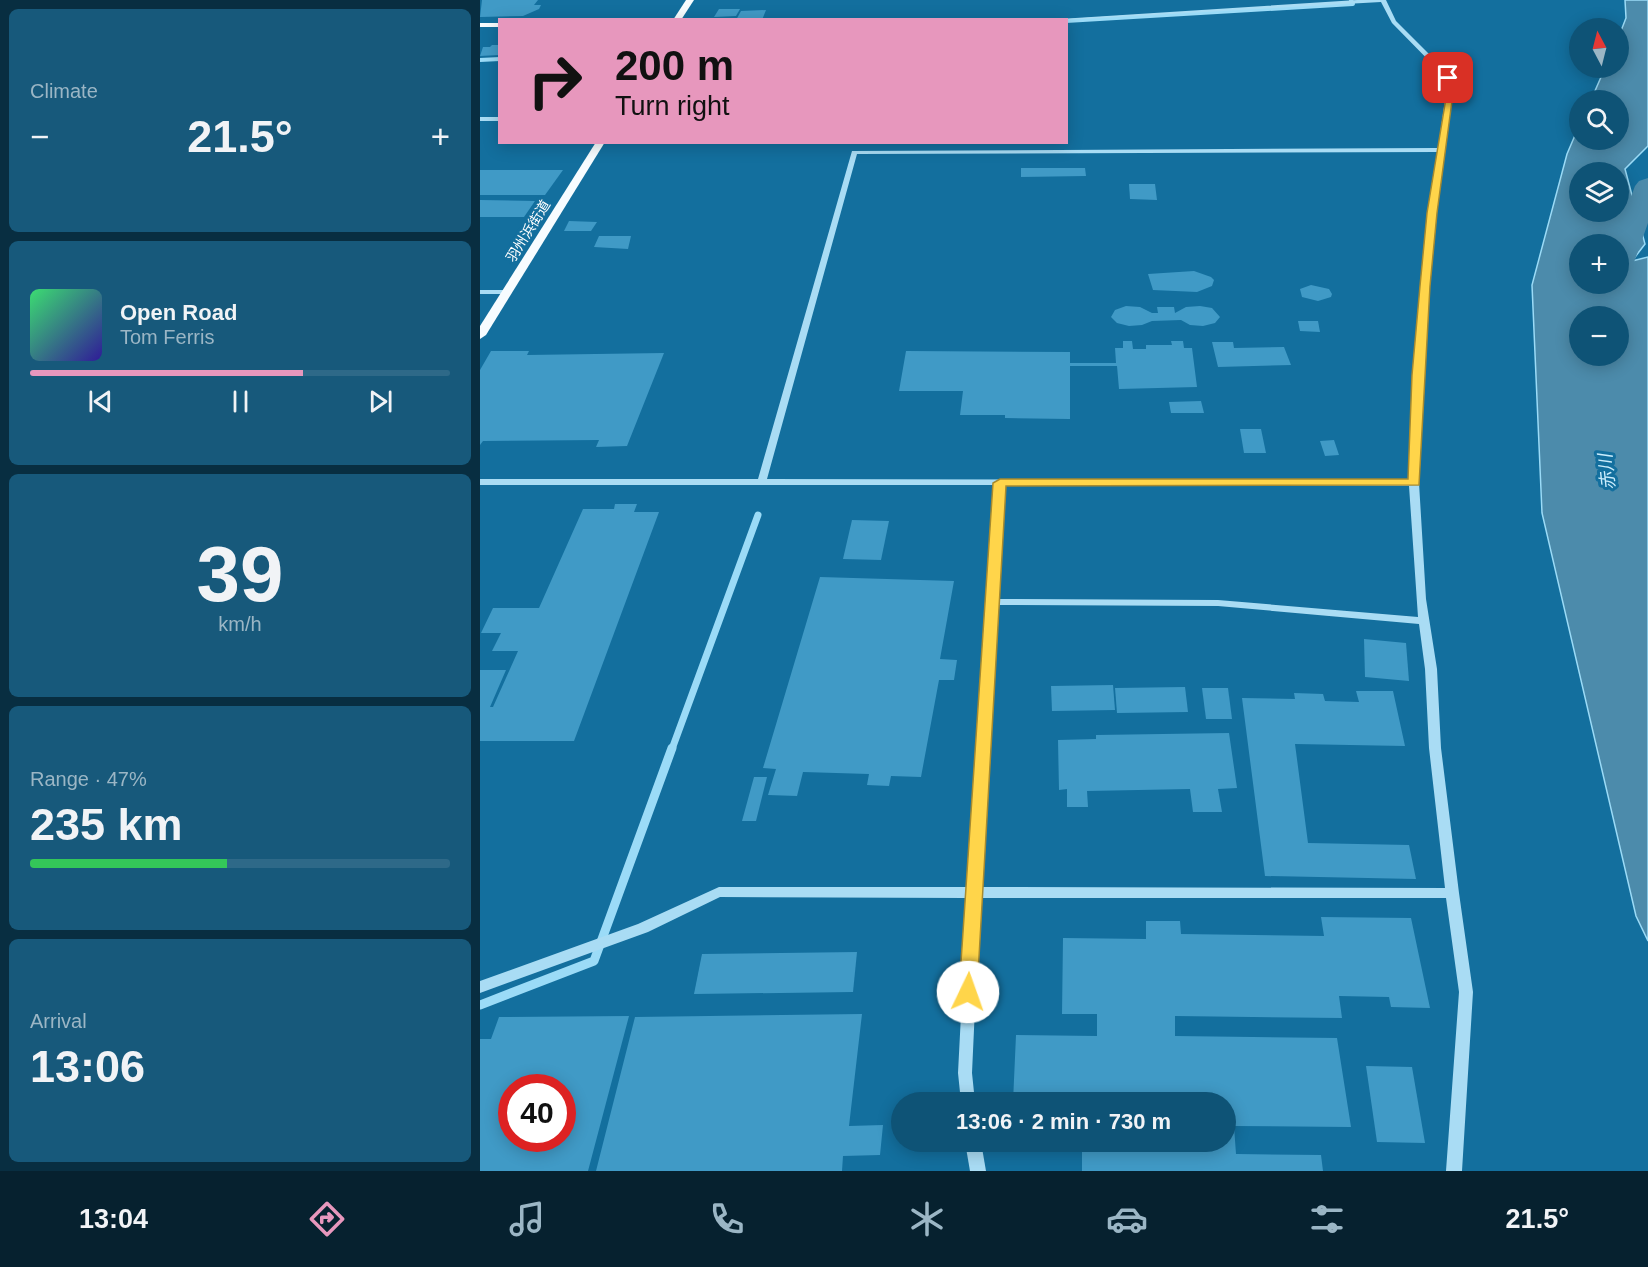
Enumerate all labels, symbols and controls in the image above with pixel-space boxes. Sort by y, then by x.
north arrow [1569,18,1629,78]
map controls [1569,18,1629,366]
icon: right [516,42,594,120]
text: 200 m [615,42,734,89]
pin [1422,52,1473,103]
icon: arrive [1431,61,1464,94]
text: Climate [30,80,98,102]
button: search [1569,90,1629,150]
text: Turn right [615,91,730,121]
text: 21.5° [187,111,293,162]
text: − [30,118,49,155]
text: + [431,118,450,155]
button: layers [1569,162,1629,222]
street label: 羽州浜街道 [503,197,553,265]
button: + [1569,234,1629,294]
text: Open Road [120,300,237,325]
button: − [1569,306,1629,366]
text: Tom Ferris [120,326,214,348]
icon: previous [84,385,117,418]
icon: pause [224,385,257,418]
icon: next [364,385,397,418]
water label: 赤川 [1595,451,1619,491]
text: 39 [197,530,283,618]
text: km/h [218,613,262,635]
text: Range · 47% [30,768,147,790]
text: 235 km [30,799,183,850]
position arrow [936,960,1000,1024]
text: Arrival [30,1010,87,1032]
text: 13:06 [30,1041,145,1092]
speed limit sign: 40 [498,1074,576,1152]
text: 13:06 · 2 min · 730 m [956,1109,1171,1134]
icon: directions [306,1198,348,1240]
icon: music [506,1198,548,1240]
icon: phone [706,1198,748,1240]
icon: climate [906,1198,948,1240]
icon: car [1106,1198,1148,1240]
icon: filters [1306,1198,1348,1240]
text: 13:04 [79,1204,148,1234]
text: 21.5° [1506,1204,1569,1234]

